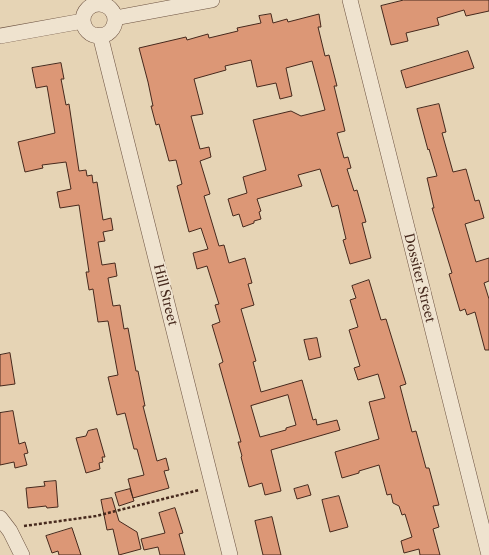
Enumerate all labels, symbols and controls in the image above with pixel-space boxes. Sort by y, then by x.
street label: Dossiter Street [400,232,438,324]
street label: Hill Street [150,262,180,328]

